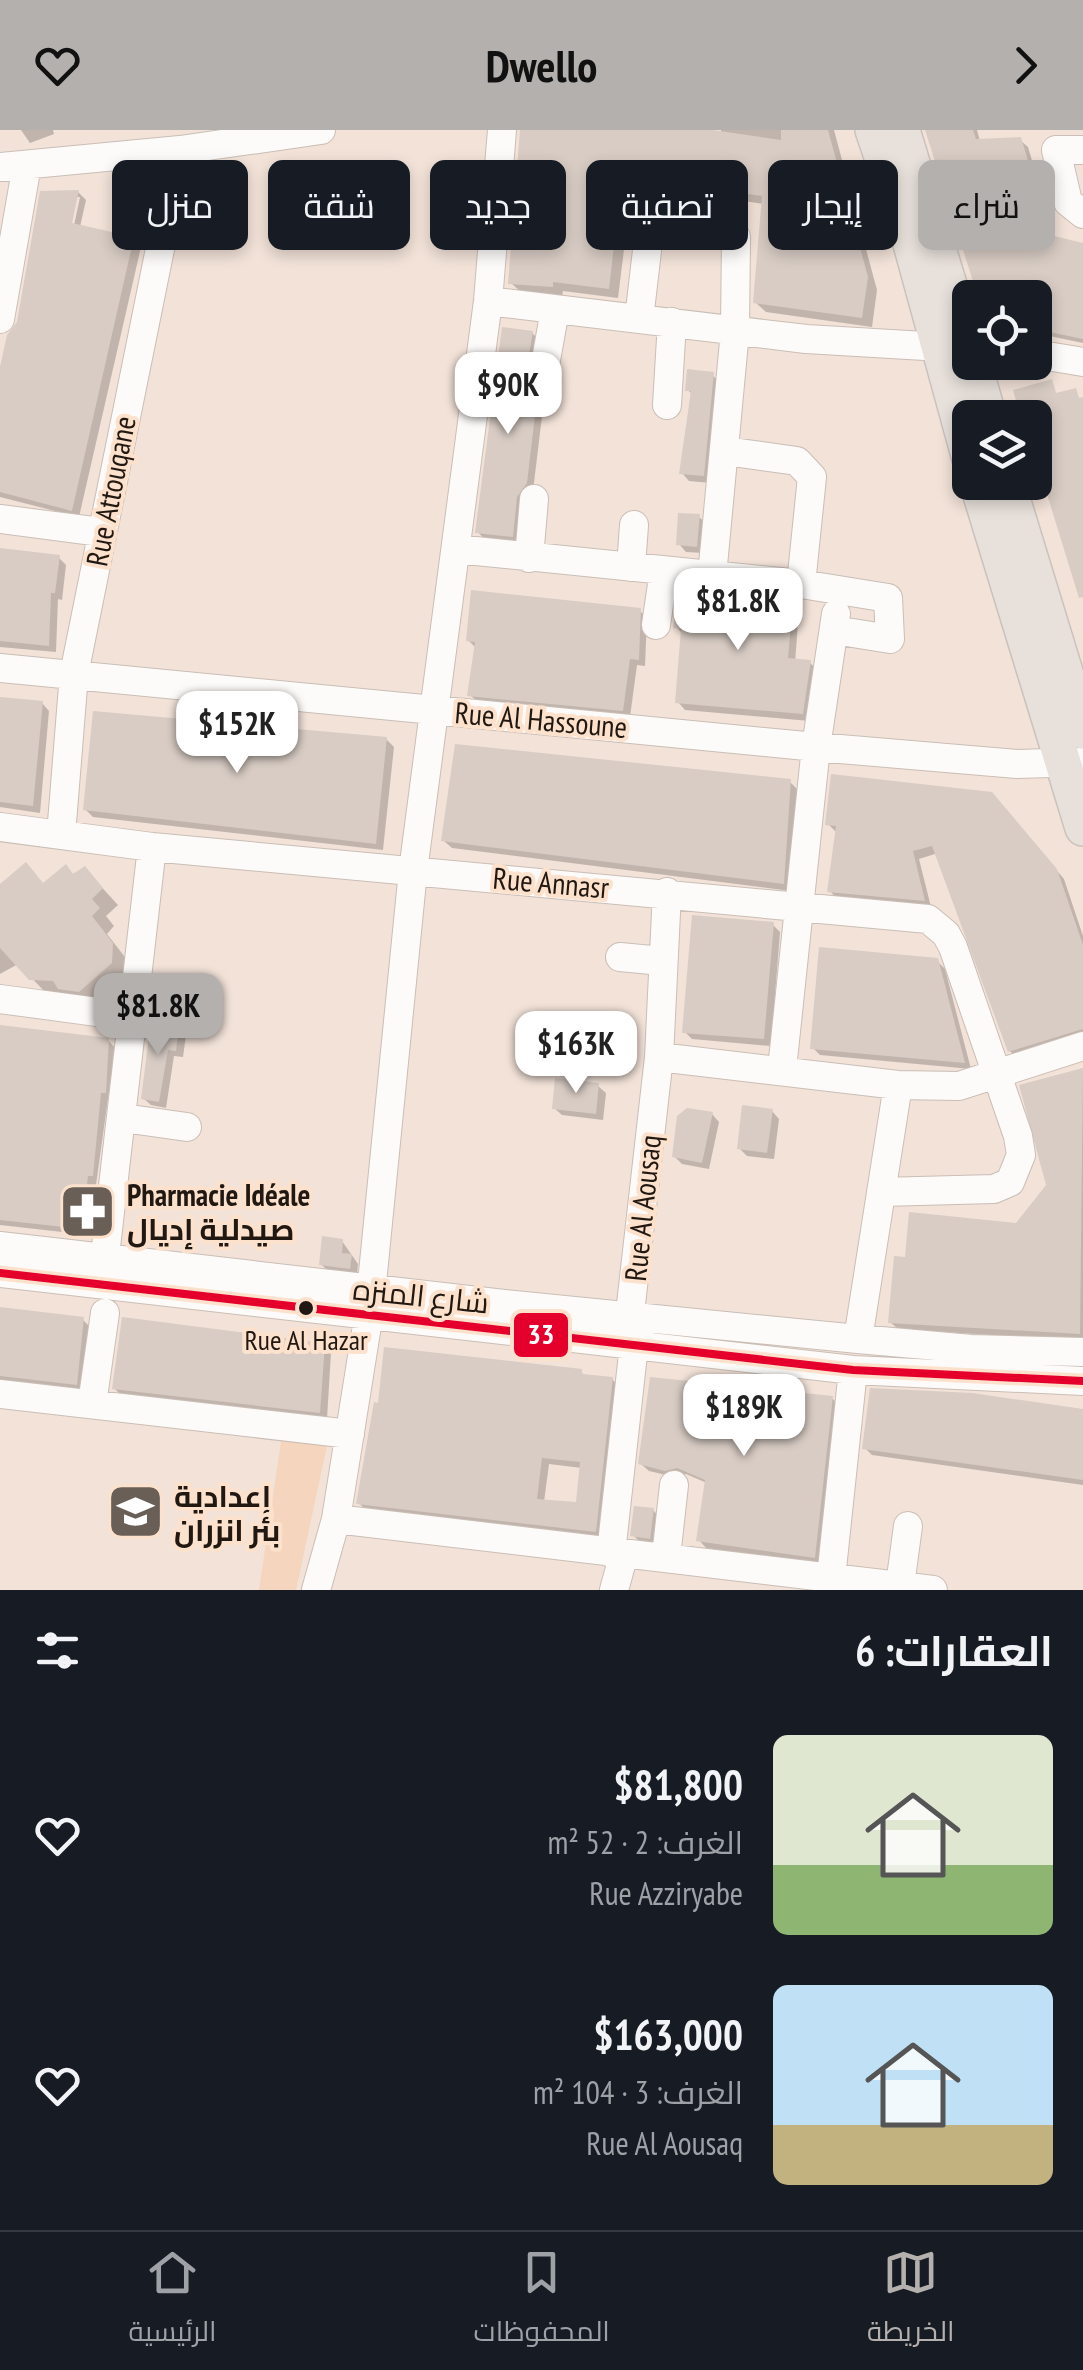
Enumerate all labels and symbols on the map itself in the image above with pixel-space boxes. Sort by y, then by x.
pin: $90K [449,352,567,437]
street label: Rue Attouqane [76,413,144,569]
pin: $81.8K [657,568,819,653]
pin: $152K [167,691,307,776]
street label: Rue Al Hassoune [453,692,629,746]
street label: Rue Annasr [491,858,611,907]
pin: $81.8K [77,973,239,1058]
pin: $163K [506,1011,646,1096]
street label: Rue Al Aousaq [615,1133,669,1283]
place label: Pharmacie Idéale صيدلية إديال [127,1175,310,1250]
pharmacy icon: Pharmacie Idéale صيدلية إديال [58,1181,118,1241]
street label: شارع المنزه [351,1268,491,1324]
marker: Rue Al Hazar [296,1298,316,1318]
line badge: 33 [512,1311,570,1359]
text: 33 [528,1315,554,1352]
place label: Rue Al Hazar [244,1321,368,1358]
pin: $189K [674,1374,814,1459]
place label: إعدادية بئر انزران [174,1476,280,1549]
school or university icon: إعدادية بئر انزران [105,1482,165,1542]

